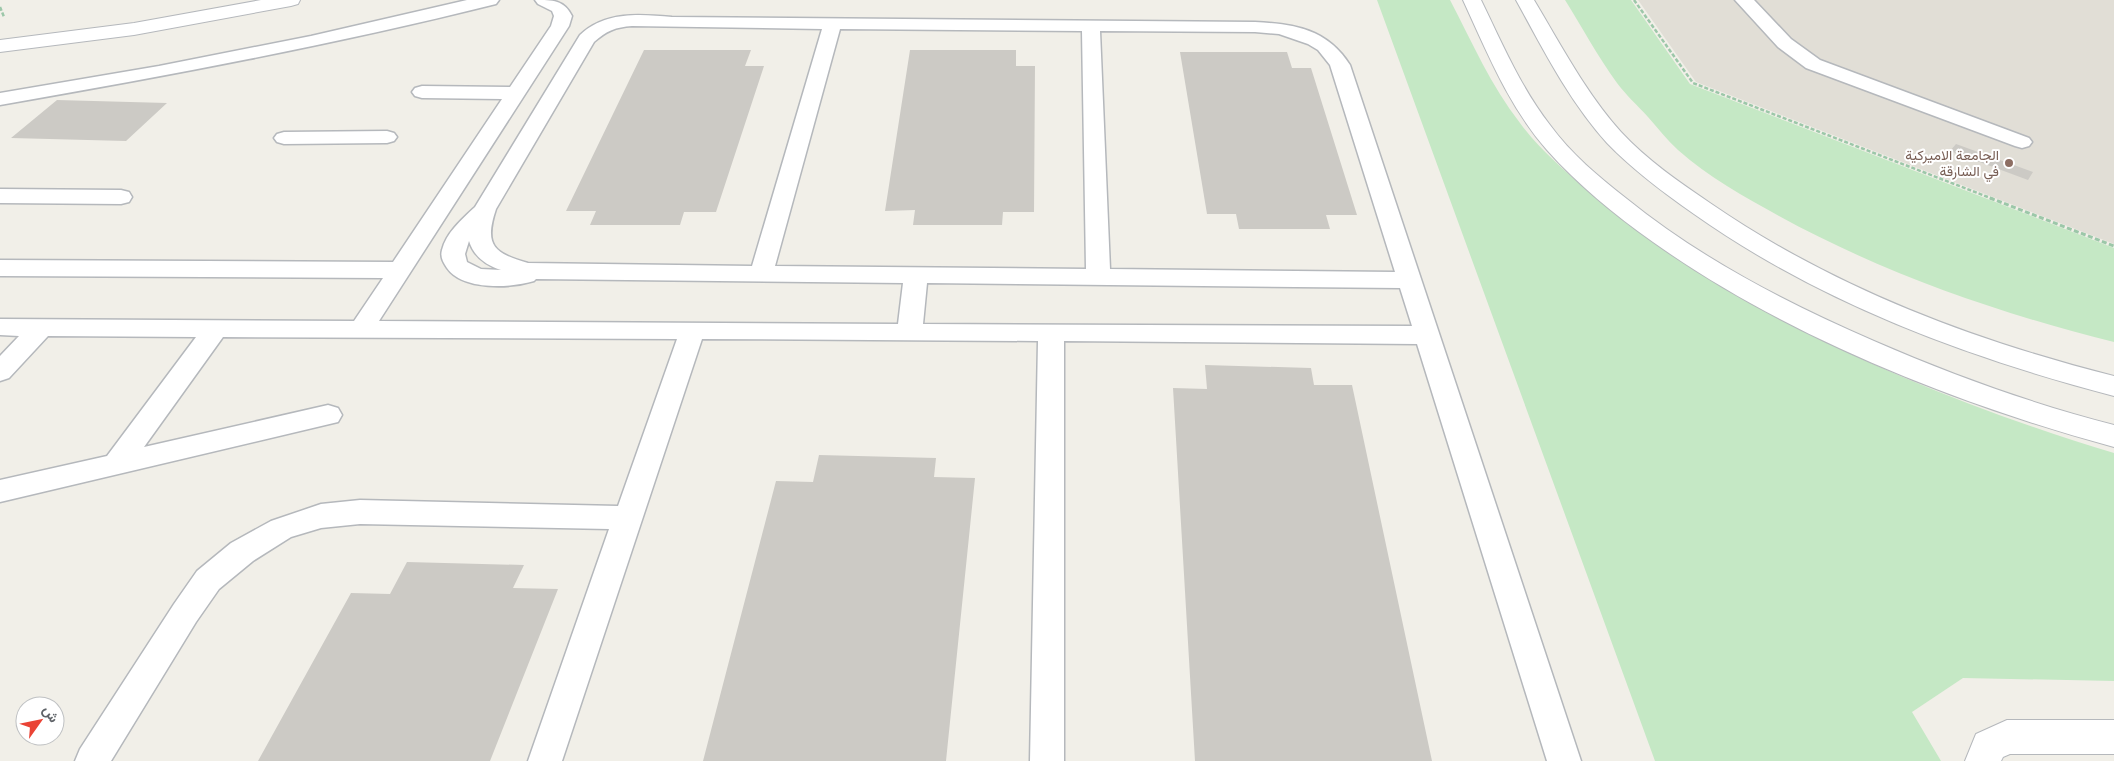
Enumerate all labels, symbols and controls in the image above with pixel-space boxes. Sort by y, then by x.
place label: الجامعة الاميركية في الشارقة [1905,145,1999,183]
marker: الجامعة الاميركية في الشارقة [2003,157,2015,169]
north arrow [15,696,65,746]
text: ش [39,701,64,726]

